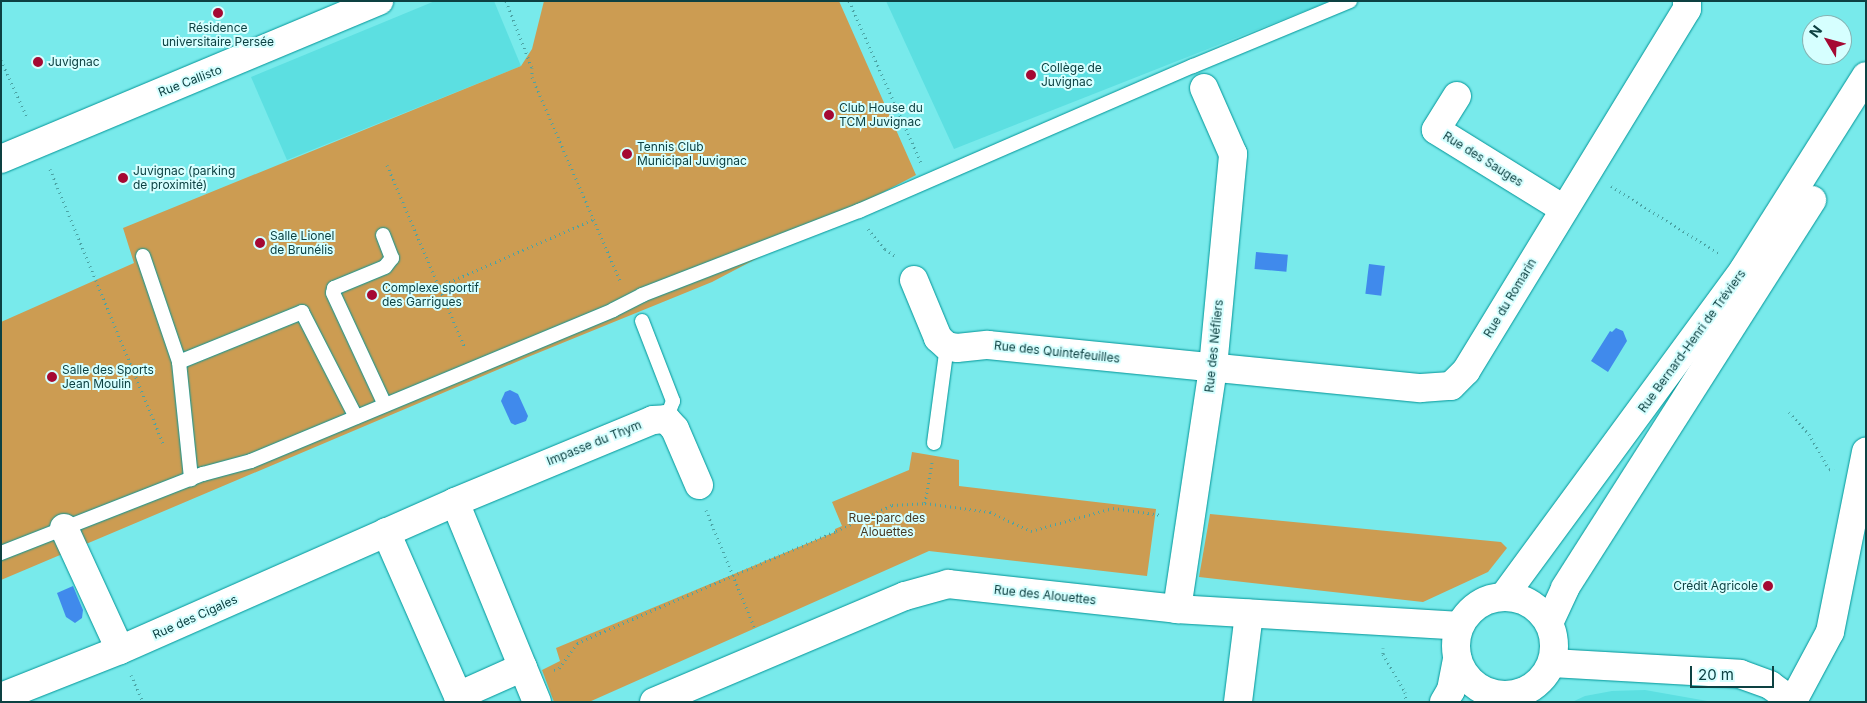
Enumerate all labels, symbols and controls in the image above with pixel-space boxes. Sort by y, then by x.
marker: Résidence universitaire Persée [212,7,224,19]
north arrow [1802,15,1852,65]
place label: Résidence universitaire Persée [162,21,274,49]
text: N [1805,22,1825,41]
place label: Juvignac [48,55,100,69]
marker: Juvignac [32,56,44,68]
place label: Collège de Juvignac [1041,61,1102,89]
street label: Rue Callisto [156,62,224,100]
marker: Collège de Juvignac [1025,69,1037,81]
place label: Club House du TCM Juvignac [839,101,923,129]
marker: Club House du TCM Juvignac [823,109,835,121]
street label: Rue des Sauges [1440,129,1526,189]
place label: Tennis Club Municipal Juvignac [637,140,747,168]
marker: Tennis Club Municipal Juvignac [621,148,633,160]
place label: Juvignac (parking de proximité) [133,164,235,192]
marker: Juvignac (parking de proximité) [117,172,129,184]
place label: Salle Lionel de Brunélis [270,229,334,257]
marker: Salle Lionel de Brunélis [254,237,266,249]
street label: Rue du Romarin [1481,256,1539,340]
street label: Rue Bernard-Henri de Tréviers [1635,267,1749,415]
place label: Complexe sportif des Garrigues [382,281,479,309]
marker: Complexe sportif des Garrigues [366,289,378,301]
street label: Rue des Néfliers [1202,299,1226,393]
street label: Rue des Quintefeuilles [993,338,1121,366]
place label: Salle des Sports Jean Moulin [62,363,154,391]
marker: Salle des Sports Jean Moulin [46,371,58,383]
street label: Impasse du Thym [545,417,643,469]
park label: Rue-parc des Alouettes [849,511,925,539]
place label: Crédit Agricole [1673,579,1758,593]
marker: Crédit Agricole [1762,580,1774,592]
street label: Rue des Alouettes [993,582,1097,608]
street label: Rue des Cigales [150,592,240,642]
scale bar [1692,656,1776,688]
text: 20 m [1698,665,1734,684]

